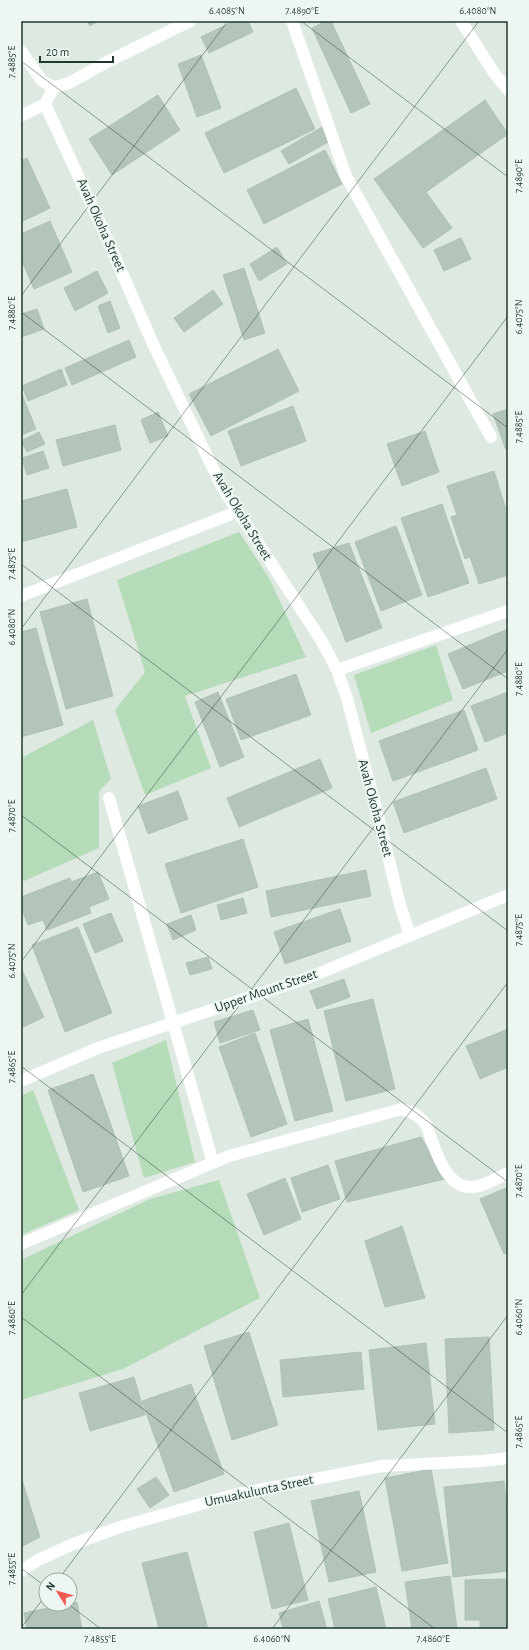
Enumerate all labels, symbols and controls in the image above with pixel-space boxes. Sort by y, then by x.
text: 6.4085°N [209,6,245,16]
text: 7.4890°E [285,6,319,16]
text: 6.4080°N [460,6,496,16]
scale bar [40,38,113,64]
text: 7.4885°E [7,45,17,78]
text: 20 m [46,46,69,58]
text: 7.4890°E [514,159,524,193]
street label: Avah Okoha Street [74,176,128,274]
text: 7.4880°E [7,296,17,330]
text: 6.4075°N [514,299,524,335]
text: 7.4885°E [514,410,524,443]
street label: Avah Okoha Street [210,469,274,563]
text: 7.4875°E [7,548,17,580]
text: 6.4080°N [7,609,17,645]
text: 7.4880°E [514,662,524,696]
street label: Avah Okoha Street [355,758,395,859]
text: 7.4870°E [7,799,17,833]
text: 7.4875°E [514,914,524,946]
text: 6.4075°N [7,943,17,979]
street label: Upper Mount Street [213,967,320,1015]
text: 7.4865°E [7,1051,17,1083]
text: 7.4870°E [514,1164,524,1198]
text: 6.4060°N [514,1299,524,1335]
text: 7.4860°E [7,1301,17,1335]
text: 7.4865°E [514,1416,524,1448]
street label: Umuakulunta Street [203,1473,315,1509]
text: 7.4855°E [7,1553,17,1585]
north arrow [38,1572,78,1612]
text: N [44,1580,57,1593]
text: 7.4855°E [84,1634,116,1644]
text: 6.4060°N [254,1634,290,1644]
text: 7.4860°E [416,1634,450,1644]

